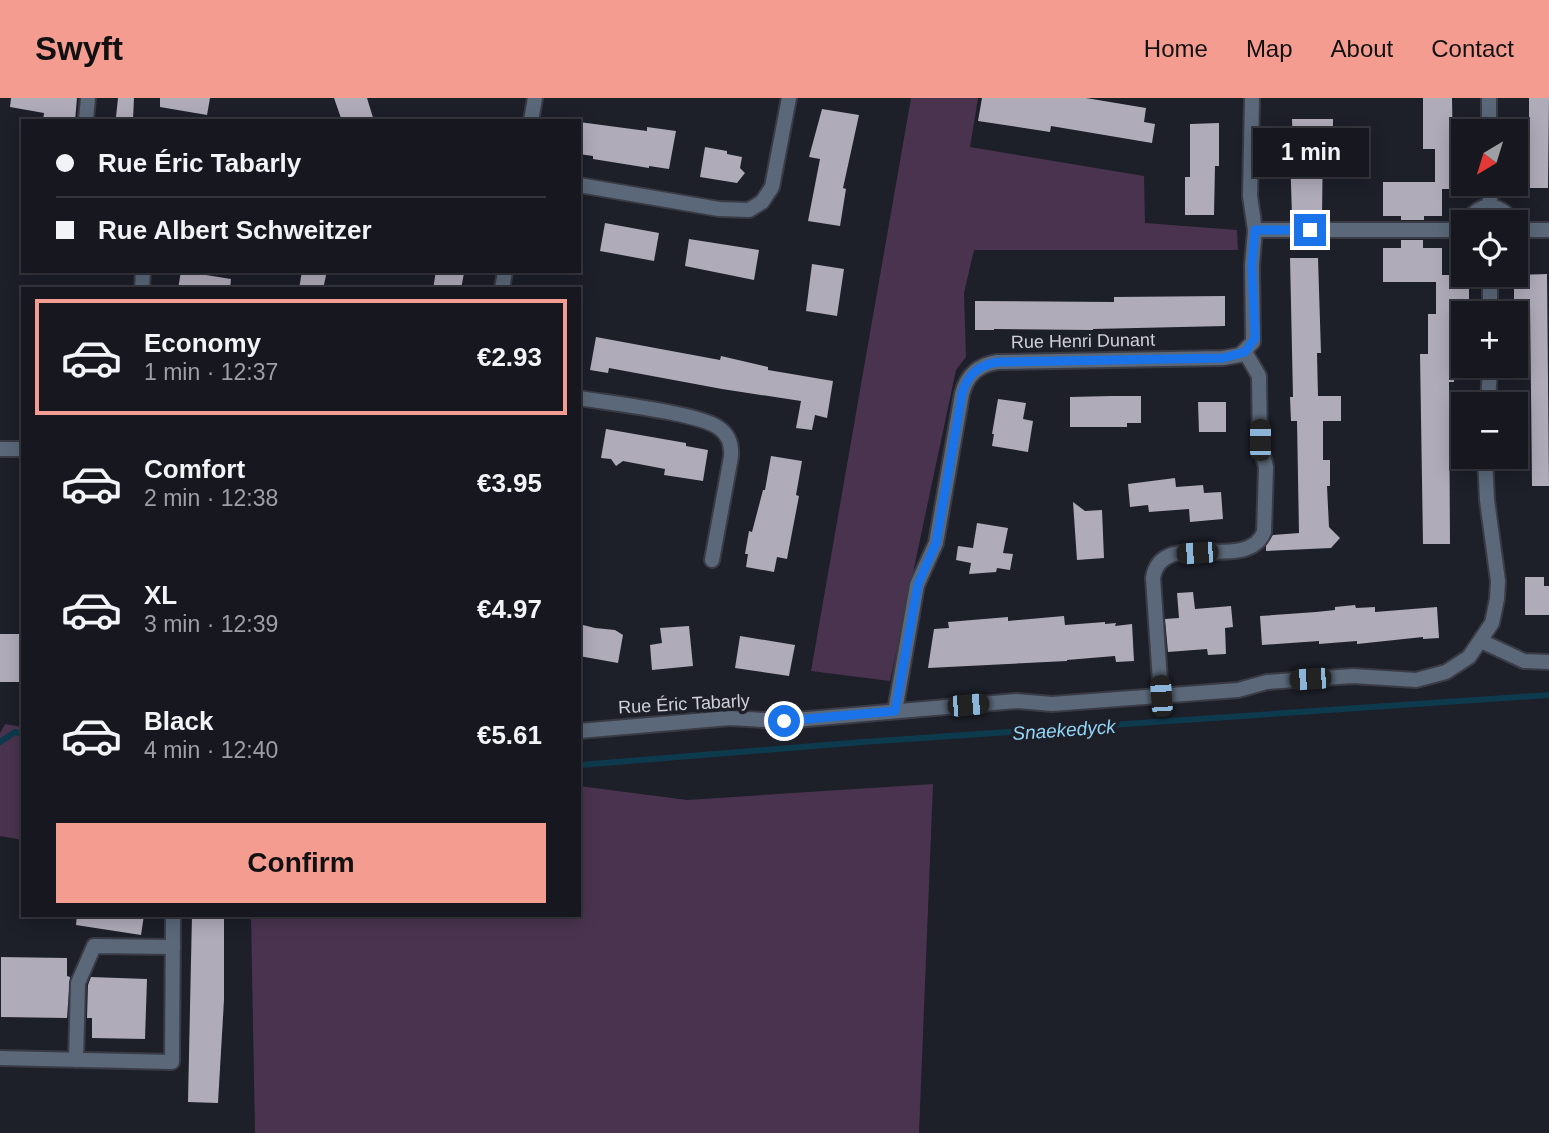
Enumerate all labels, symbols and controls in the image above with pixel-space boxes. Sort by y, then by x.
text: Swyft [35,30,123,67]
text: Home [1144,35,1208,62]
text: Map [1246,35,1293,62]
text: About [1331,35,1393,62]
text: Contact [1431,35,1514,62]
north arrow [1451,119,1528,196]
map controls [1451,119,1528,469]
callout: 1 min [1252,129,1368,178]
text: 1 min [1281,139,1341,165]
text: Rue Éric Tabarly [98,148,301,178]
button: locate [1451,210,1528,287]
route end [1294,214,1326,246]
text: Rue Albert Schweitzer [98,215,372,245]
button: + [1451,301,1528,378]
icon: car [60,326,123,389]
text: Economy [144,328,261,358]
street label: Rue Henri Dunant [1011,330,1155,352]
text: €2.93 [477,342,542,372]
text: 1 min · 12:37 [144,359,278,385]
button: − [1451,392,1528,469]
car [1250,419,1271,461]
icon: car [60,452,123,515]
text: Comfort [144,454,245,484]
text: €3.95 [477,468,542,498]
text: 2 min · 12:38 [144,485,278,511]
car [1176,541,1219,565]
icon: car [60,578,123,641]
text: XL [144,580,177,610]
text: €4.97 [477,594,542,624]
text: 3 min · 12:39 [144,611,278,637]
car [1289,667,1332,691]
car [1150,674,1173,718]
street label: Rue Éric Tabarly [618,691,750,717]
car [947,693,990,717]
icon: car [60,704,123,767]
route start [768,705,800,737]
text: Black [144,706,213,736]
water label: Snaekedyck [1012,716,1118,744]
text: €5.61 [477,720,542,750]
text: 4 min · 12:40 [144,737,278,763]
button: Confirm [56,823,546,903]

